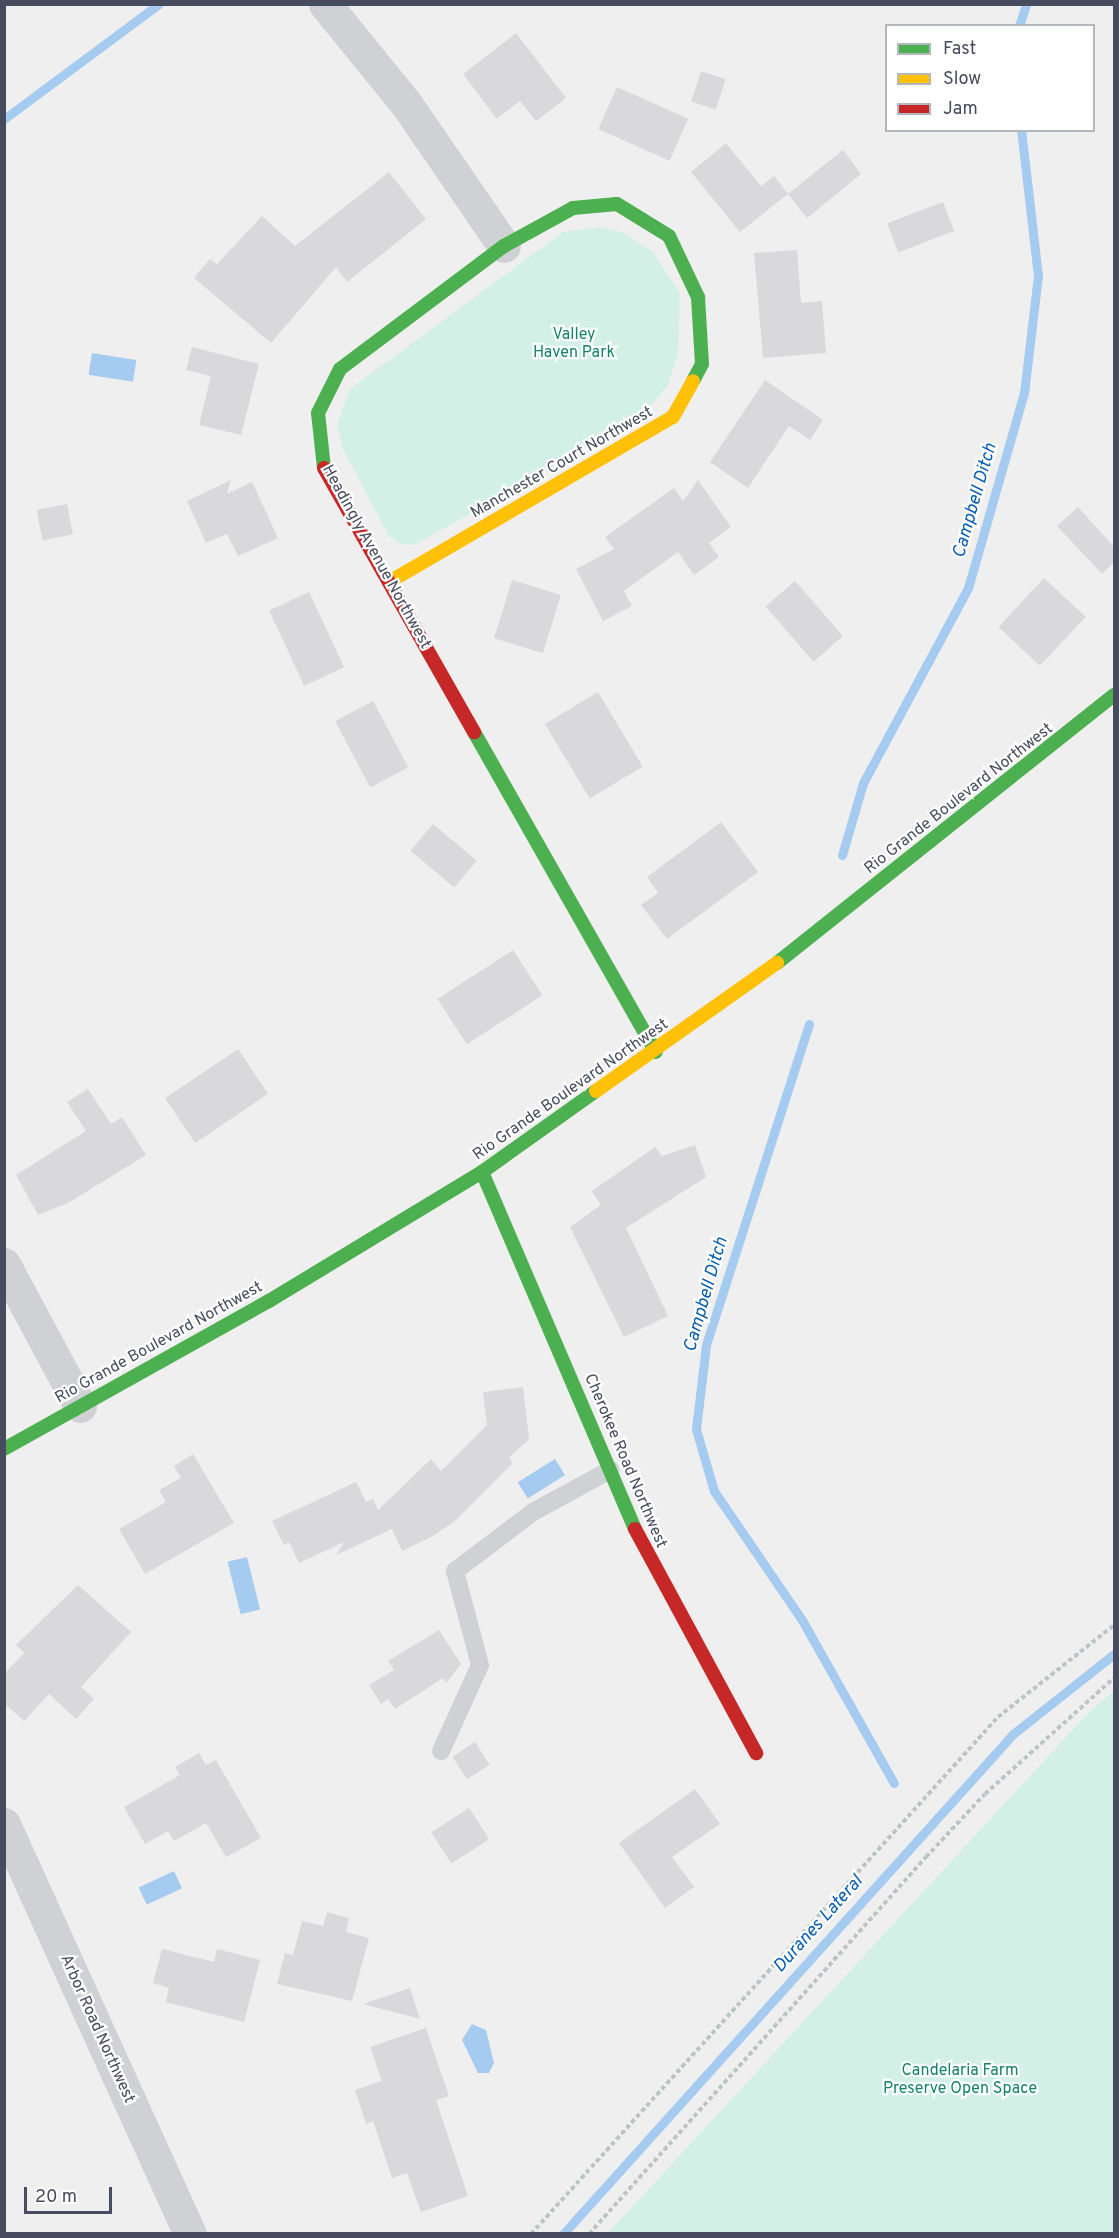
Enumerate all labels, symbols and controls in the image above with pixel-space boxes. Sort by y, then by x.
legend [885,24,1095,132]
text: Fast [943,38,976,61]
text: Slow [943,68,981,91]
text: Jam [943,98,978,121]
park label: Valley Haven Park [533,325,615,363]
street label: Manchester Court Northwest [468,403,656,523]
water label: Campbell Ditch [949,441,1003,561]
street label: Headingly Avenue Northwest [317,461,435,653]
street label: Rio Grande Boulevard Northwest [861,719,1057,879]
street label: Rio Grande Boulevard Northwest [470,1015,672,1165]
water label: Campbell Ditch [680,1235,734,1355]
street label: Rio Grande Boulevard Northwest [52,1278,266,1408]
street label: Cherokee Road Northwest [580,1371,670,1551]
water label: Duranes Lateral [770,1872,868,1978]
street label: Arbor Road Northwest [56,1952,138,2106]
park label: Candelaria Farm Preserve Open Space [883,2061,1037,2099]
scale bar [27,2175,116,2213]
text: 20 m [35,2186,77,2209]

